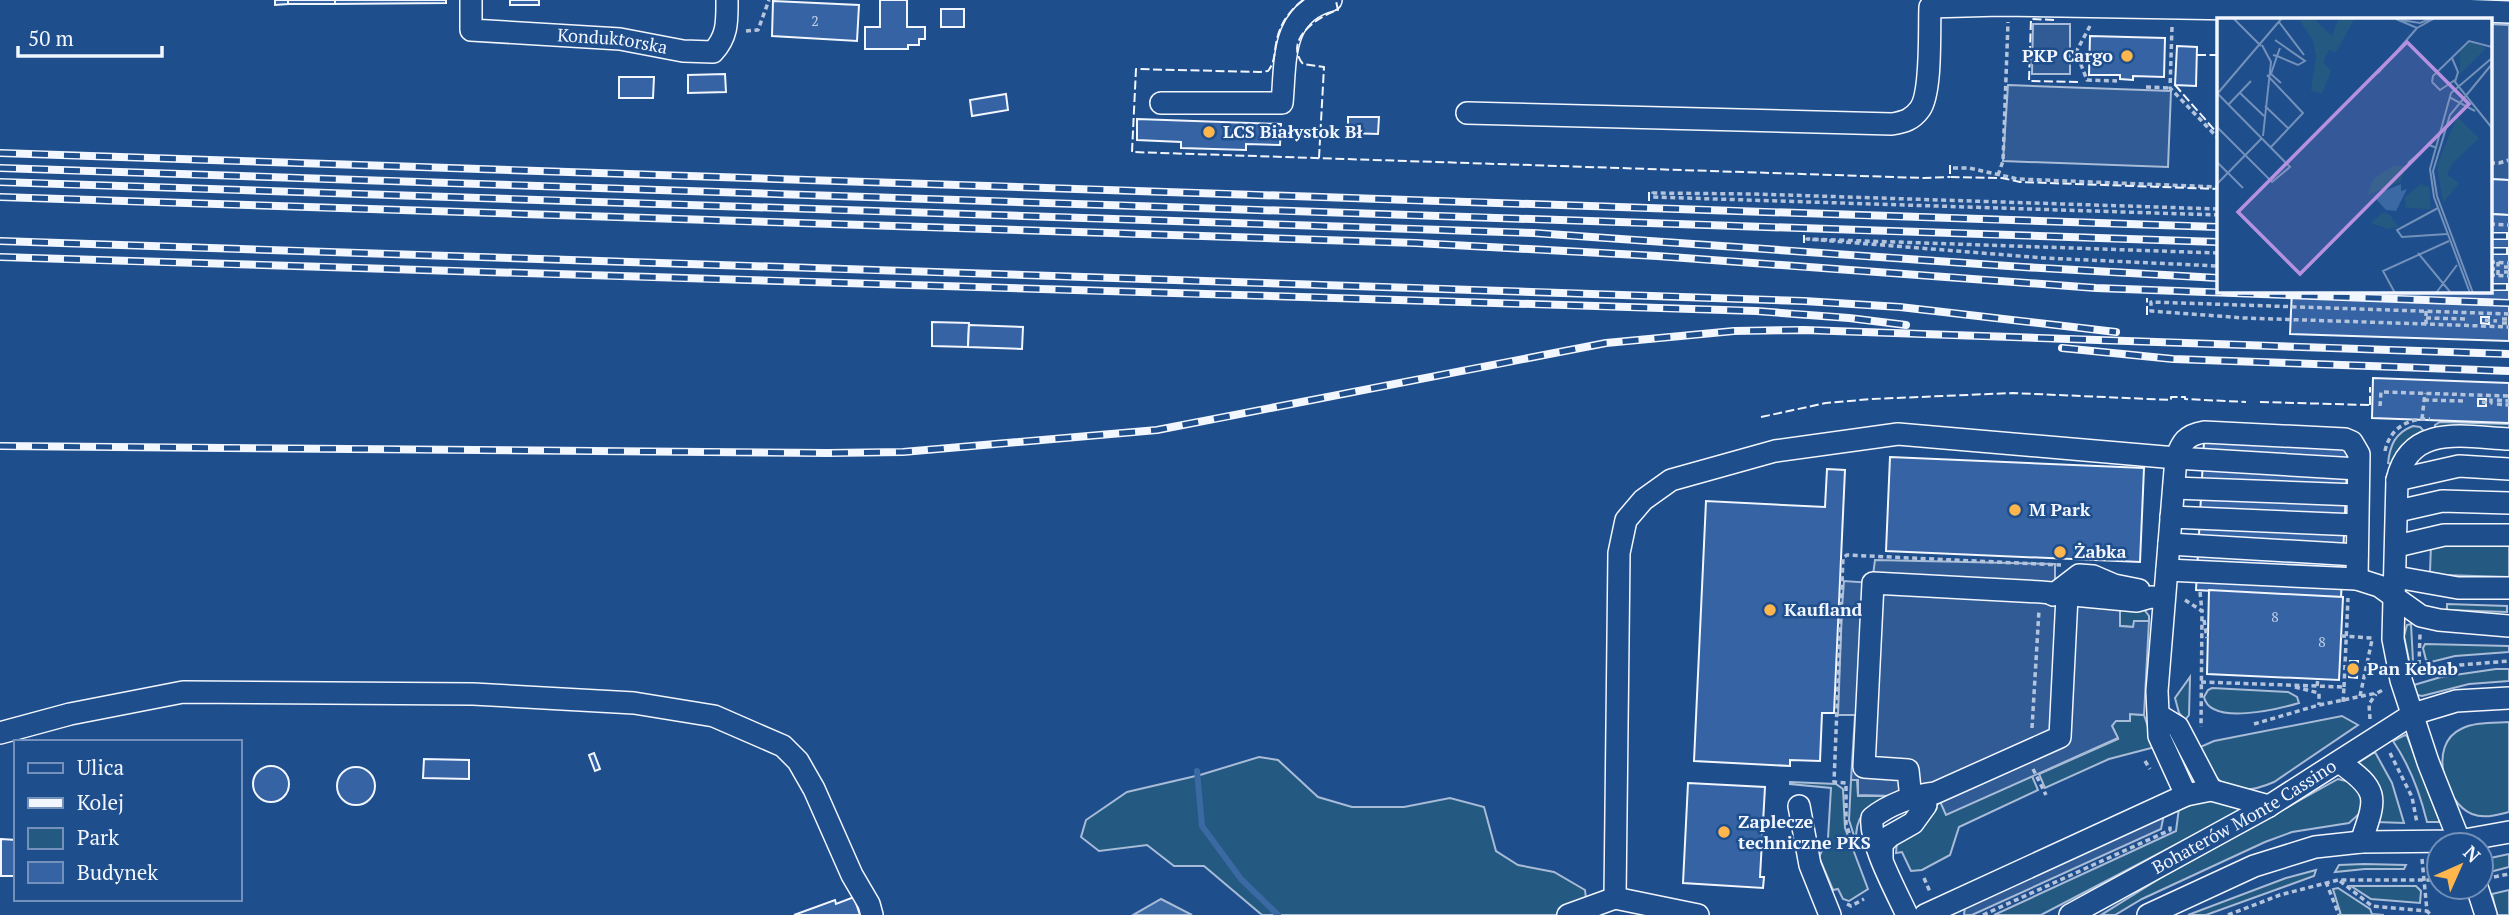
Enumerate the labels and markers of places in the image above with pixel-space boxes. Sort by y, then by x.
place label: PKP Cargo [2022,43,2113,67]
marker: PKP Cargo [2119,48,2135,64]
place label: LCS Białystok Bł [1223,119,1363,143]
marker: LCS Białystok Bł [1201,124,1217,140]
place label: M Park [2029,497,2091,521]
marker: M Park [2007,502,2023,518]
place label: Żabka [2074,539,2127,563]
marker: Żabka [2052,544,2068,560]
place label: Kaufland [1784,597,1863,621]
marker: Kaufland [1762,602,1778,618]
place label: Pan Kebab [2367,656,2458,680]
marker: Pan Kebab [2345,661,2361,677]
place label: Zaplecze techniczne PKS [1738,809,1871,854]
marker: Zaplecze techniczne PKS [1716,824,1732,840]

